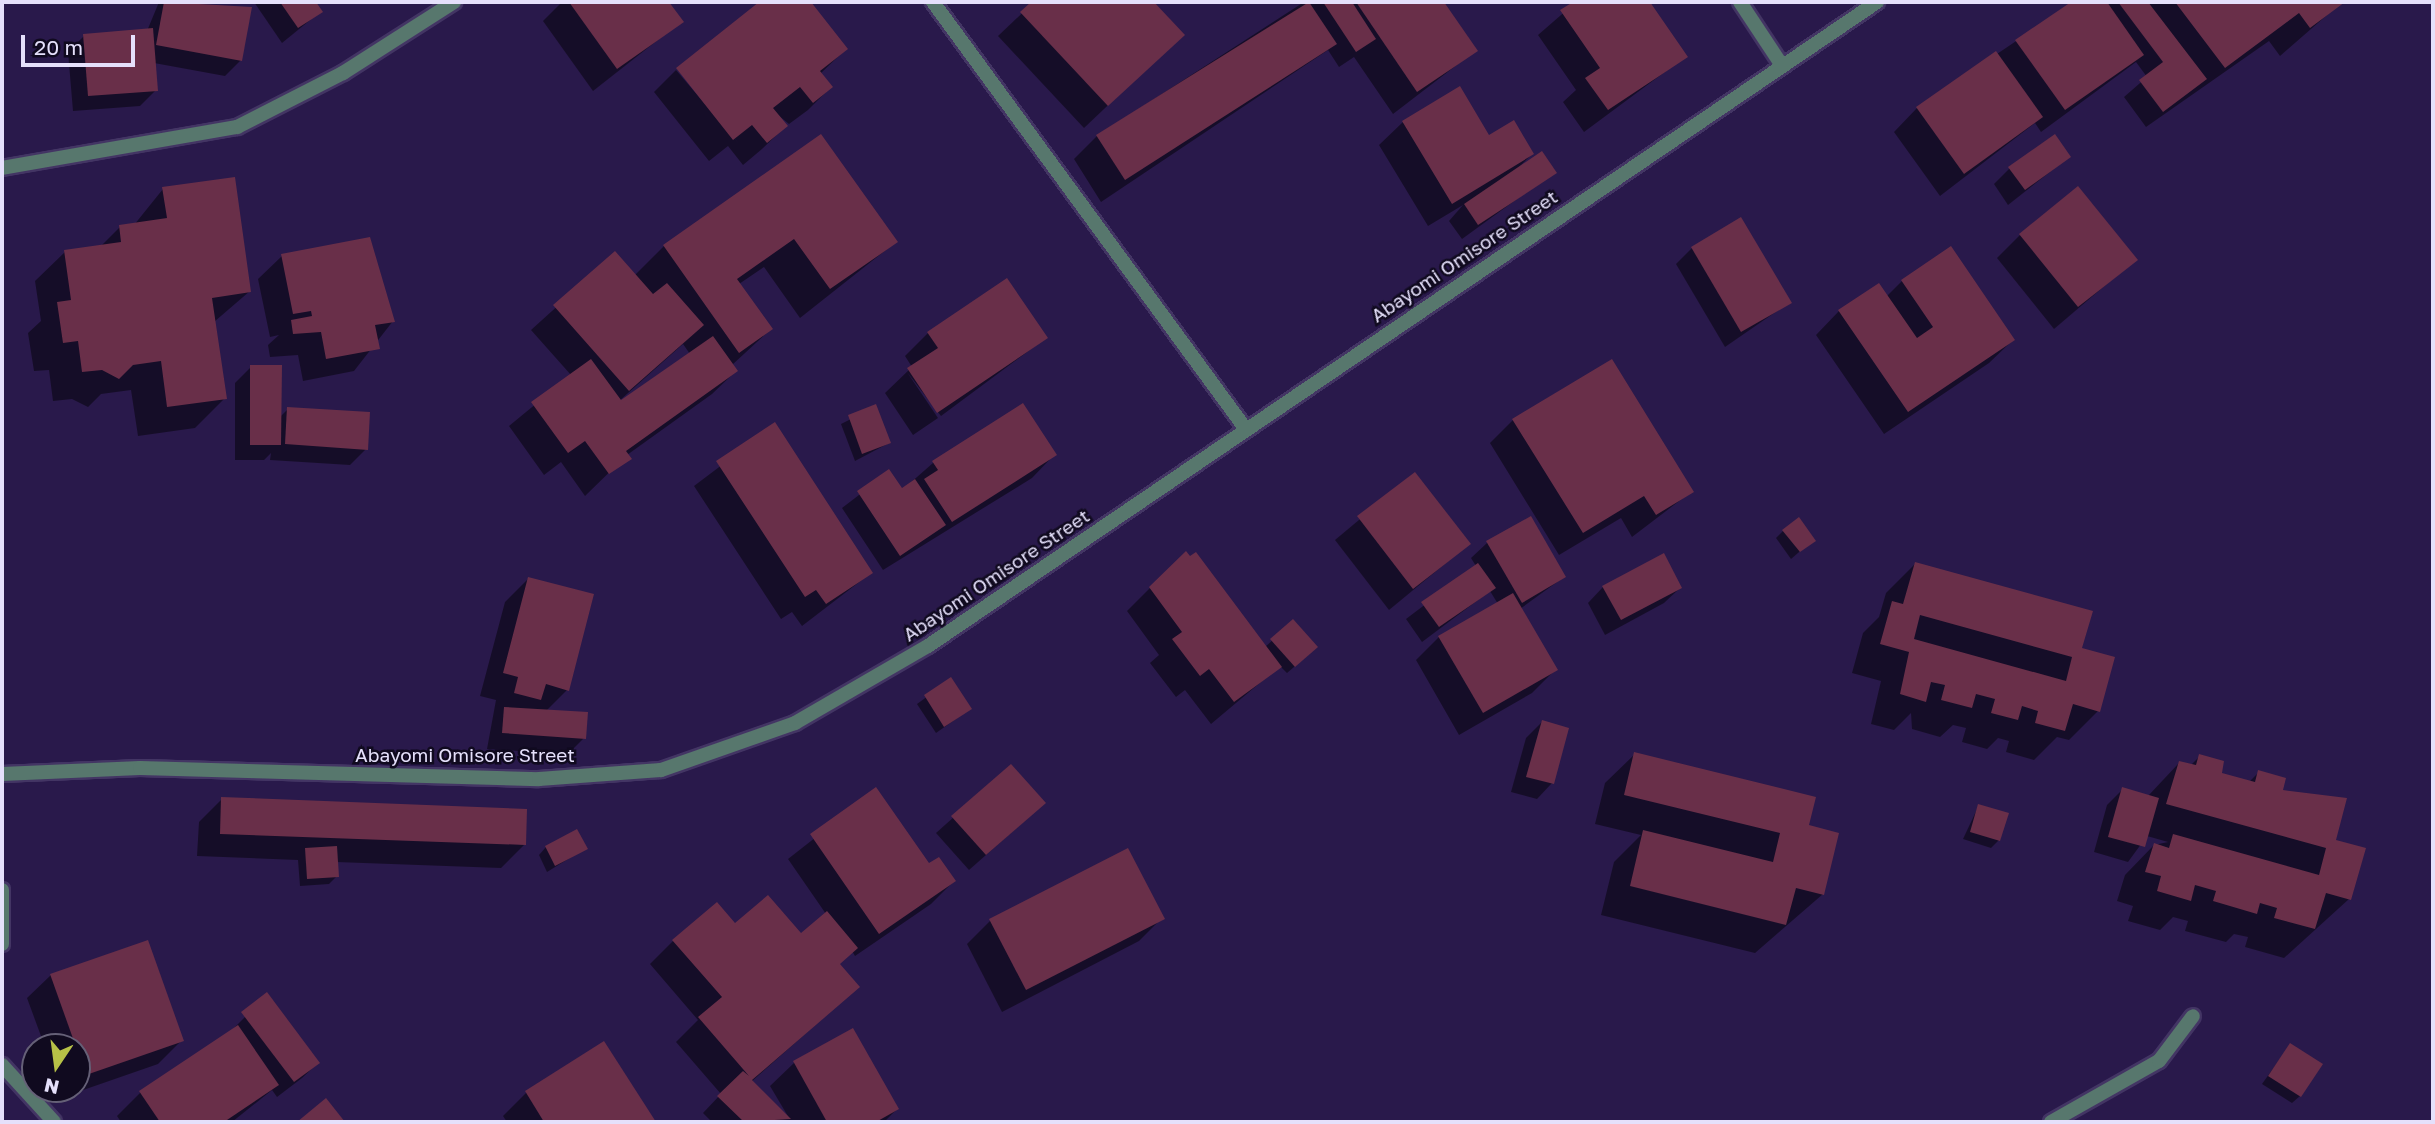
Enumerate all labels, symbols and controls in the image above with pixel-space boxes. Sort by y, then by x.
scale bar [24,21,138,65]
text: 20 m [34,34,83,60]
street label: Abayomi Omisore Street [1367,185,1561,327]
street label: Abayomi Omisore Street [899,504,1093,646]
street label: Abayomi Omisore Street [355,744,575,766]
north arrow [21,1033,91,1103]
text: N [42,1074,61,1100]

